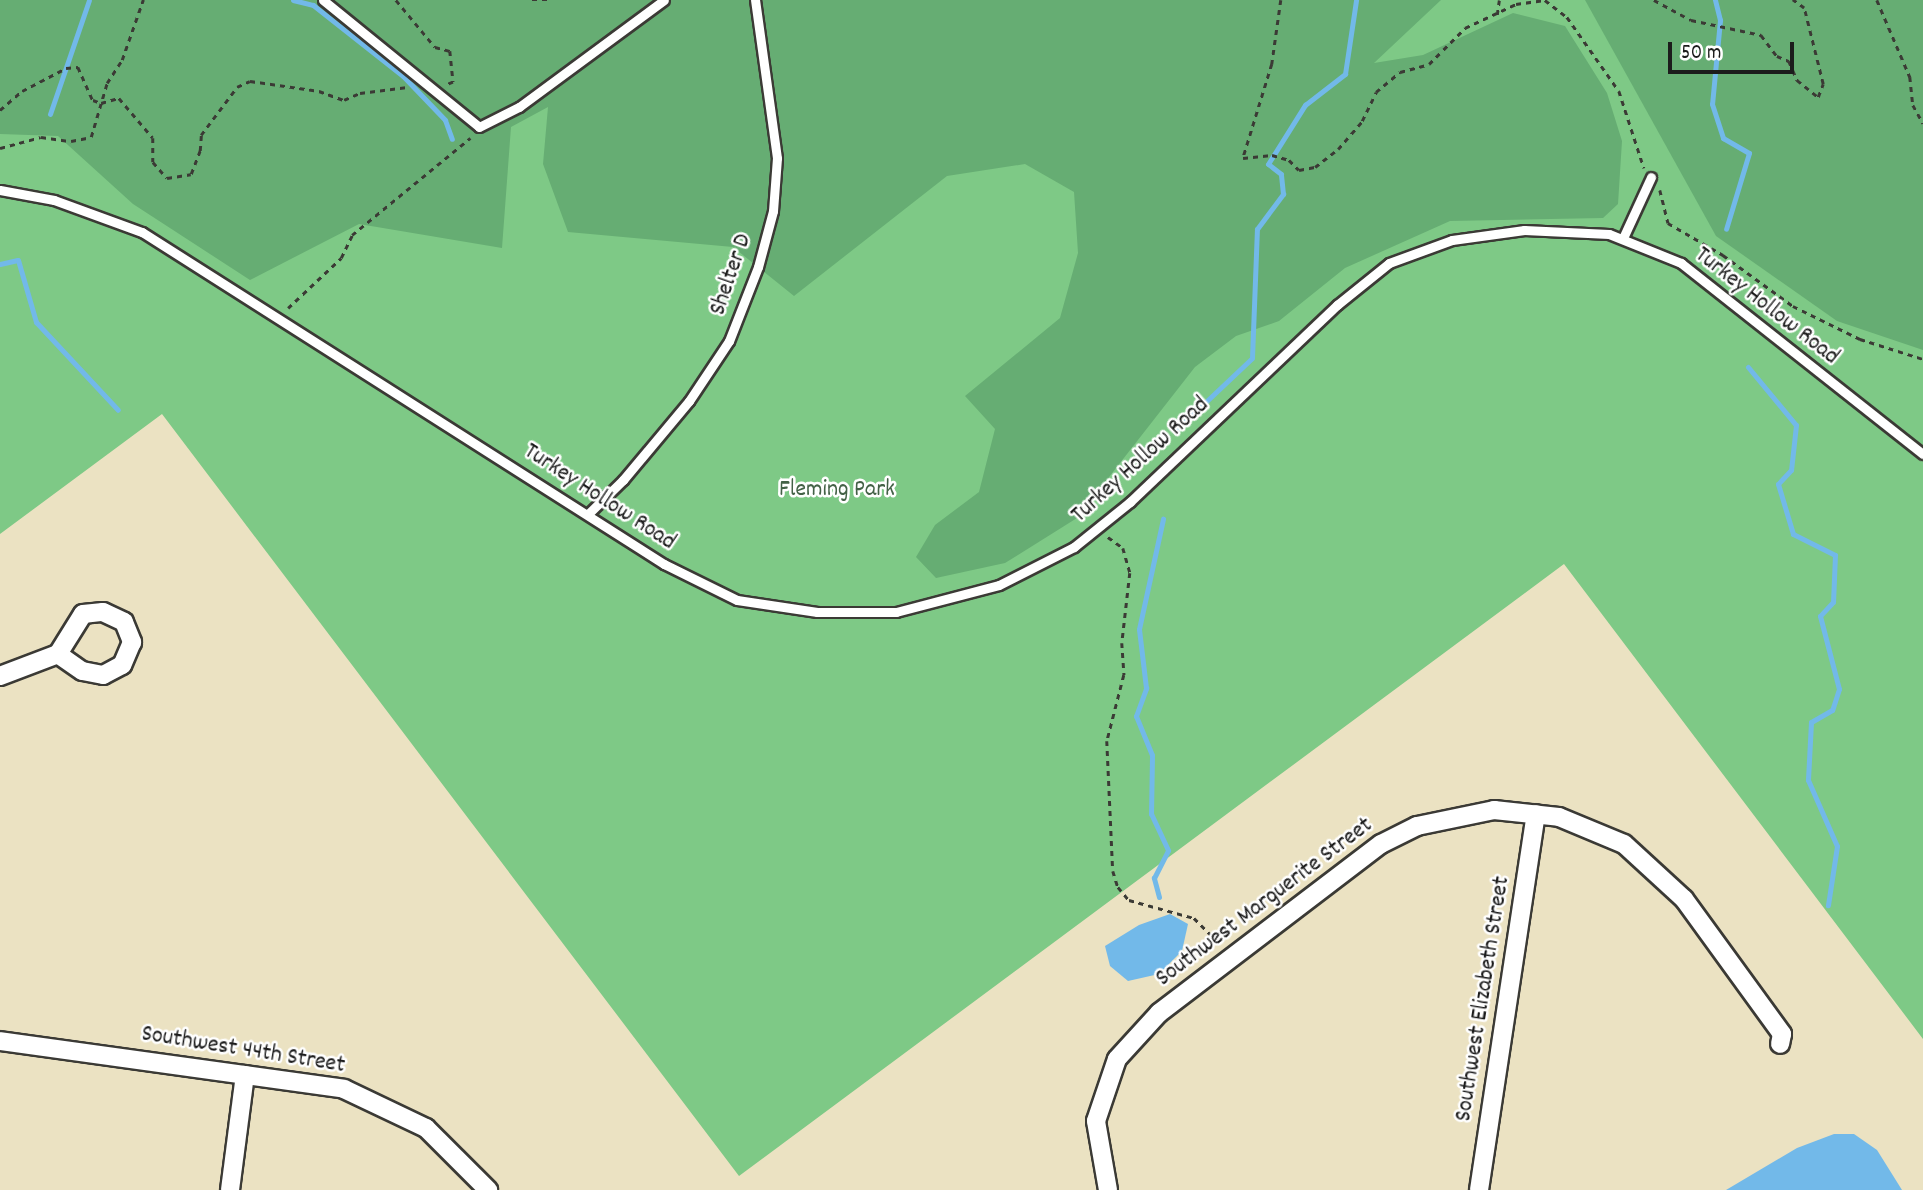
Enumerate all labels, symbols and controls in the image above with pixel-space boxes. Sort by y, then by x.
scale bar [1671,28,1797,72]
text: 50 m [1681,39,1721,69]
street label: Shelter D [705,231,759,319]
street label: Turkey Hollow Road [1688,242,1844,372]
street label: Turkey Hollow Road [1066,392,1216,530]
street label: Turkey Hollow Road [518,438,680,558]
park label: Fleming Park [779,477,895,505]
street label: Southwest Marguerite Street [1151,812,1379,994]
street label: Southwest Elizabeth Street [1450,874,1518,1124]
street label: Southwest 44th Street [139,1021,347,1081]

